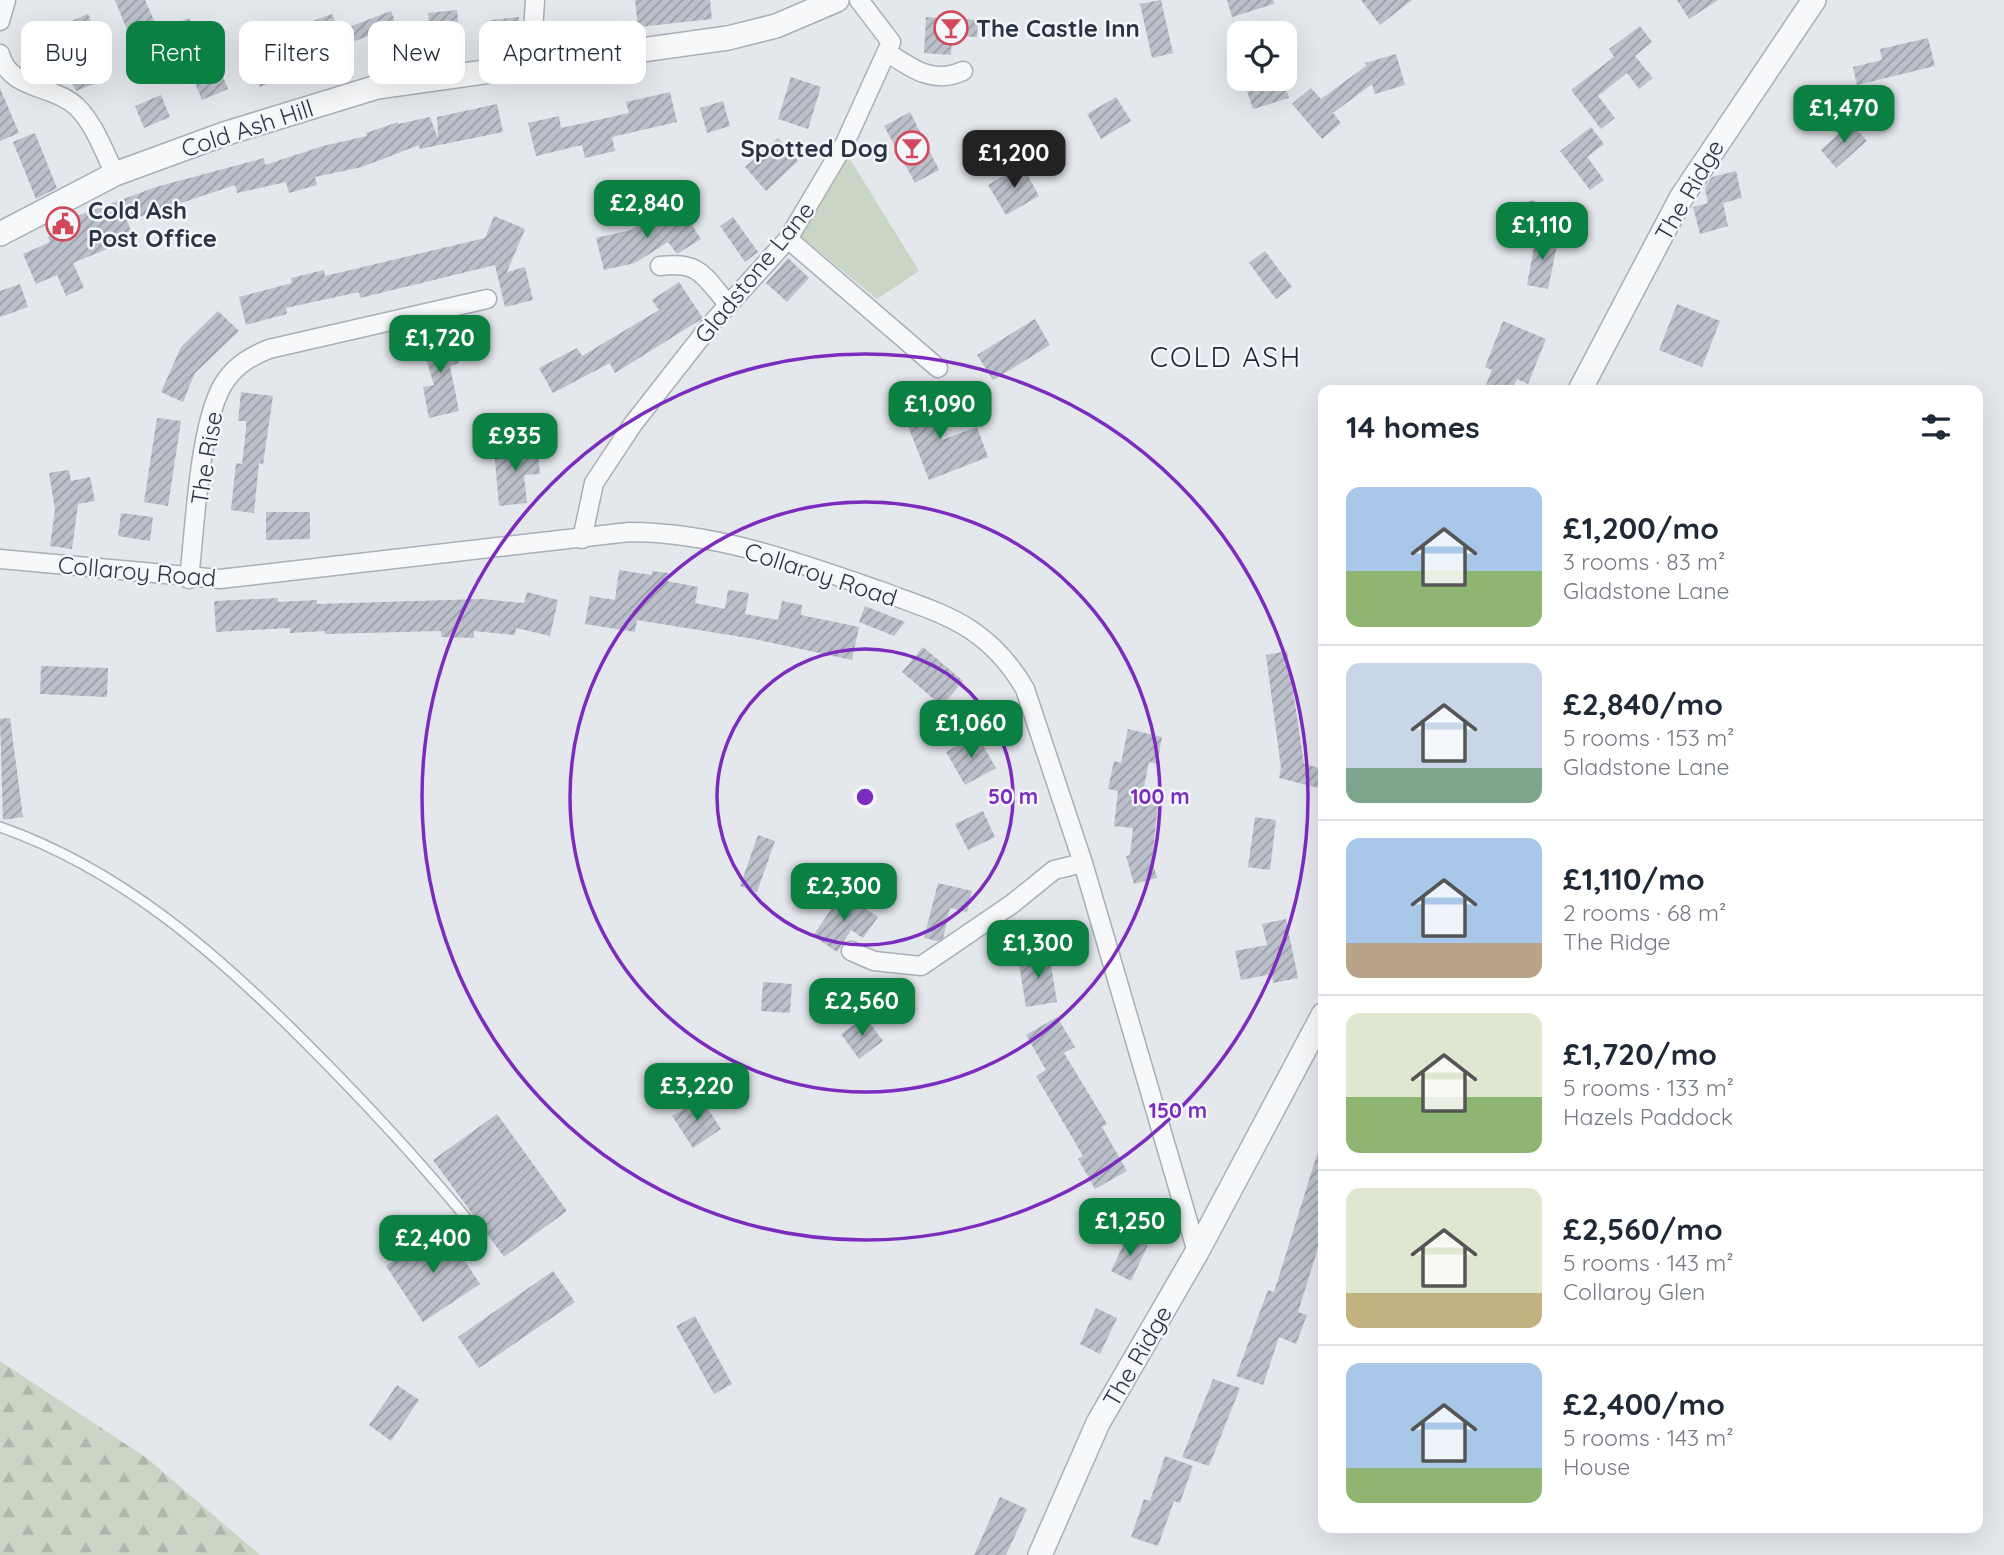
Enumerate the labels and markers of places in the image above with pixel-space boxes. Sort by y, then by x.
bar icon: The Castle Inn [932,9,970,47]
place label: The Castle Inn [976,13,1140,43]
pin: £1,470 [1787,86,1901,145]
bar icon: Spotted Dog [893,129,931,167]
pin: £1,200 [957,130,1071,190]
place label: Spotted Dog [741,133,888,163]
pin: £2,840 [590,180,704,240]
place label: Cold Ash Post Office [88,195,217,253]
pin: £1,110 [1485,202,1599,262]
public building icon: Cold Ash Post Office [44,205,82,243]
pin: £1,720 [383,316,497,375]
pin: £1,090 [883,382,997,441]
pin: £935 [474,414,556,473]
pin: £1,060 [914,700,1028,760]
centre of rings [853,785,877,809]
pin: £2,300 [787,864,901,923]
pin: £1,300 [981,920,1095,980]
pin: £2,560 [805,978,919,1038]
pin: £3,220 [640,1064,754,1123]
pin: £1,250 [1073,1198,1187,1258]
pin: £2,400 [376,1216,490,1275]

